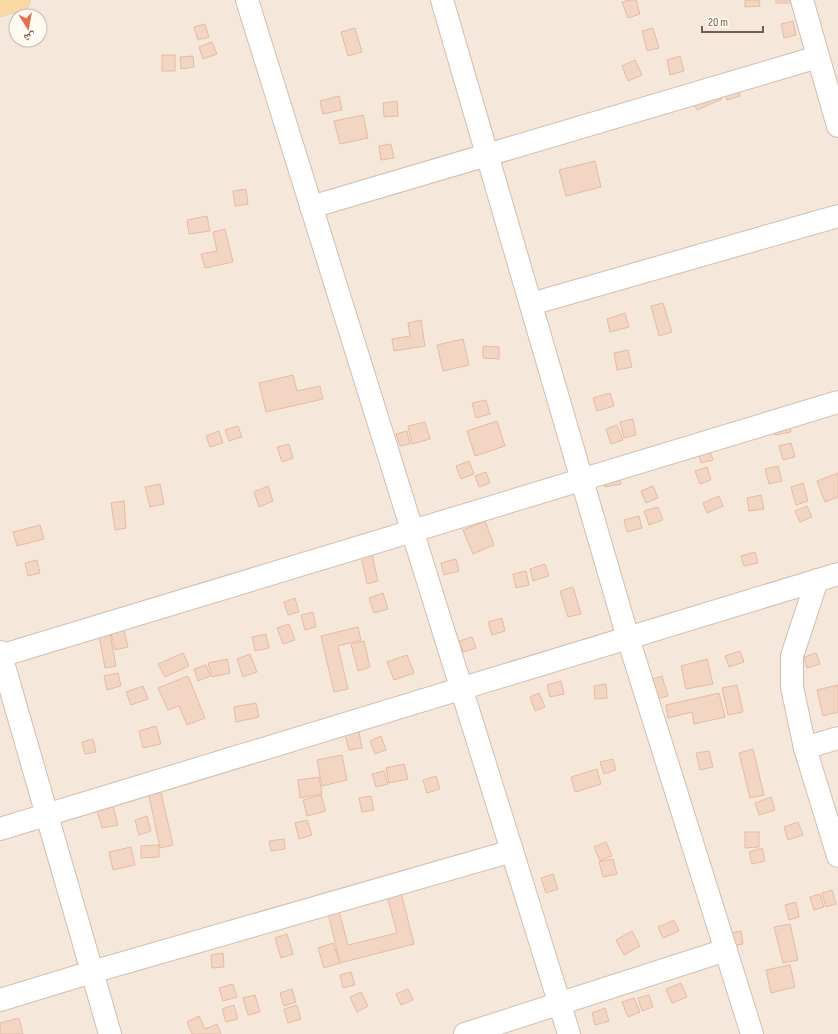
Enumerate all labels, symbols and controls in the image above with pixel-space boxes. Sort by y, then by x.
north arrow [8,8,48,48]
scale bar [702,8,763,34]
text: 20 m [708,15,728,30]
text: ش [22,29,37,45]

